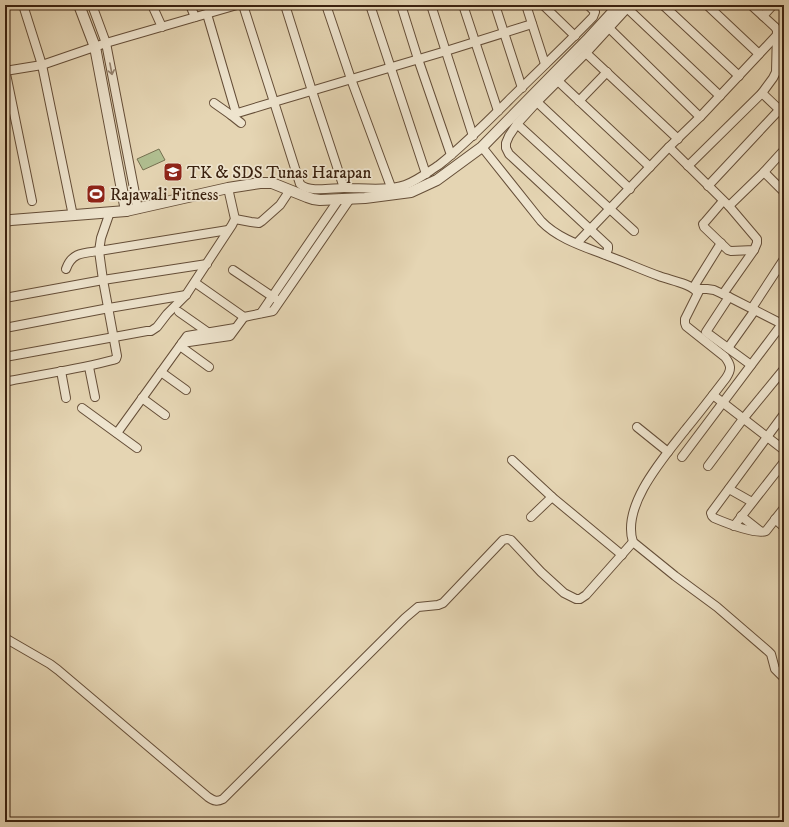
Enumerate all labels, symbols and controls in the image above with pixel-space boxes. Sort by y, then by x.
one-way arrow [107,62,115,75]
school or university icon: TK & SDS Tunas Harapan [162,161,184,183]
place label: TK & SDS Tunas Harapan [187,162,371,184]
sports icon: Rajawali Fitness [85,183,107,205]
place label: Rajawali Fitness [110,184,219,206]

